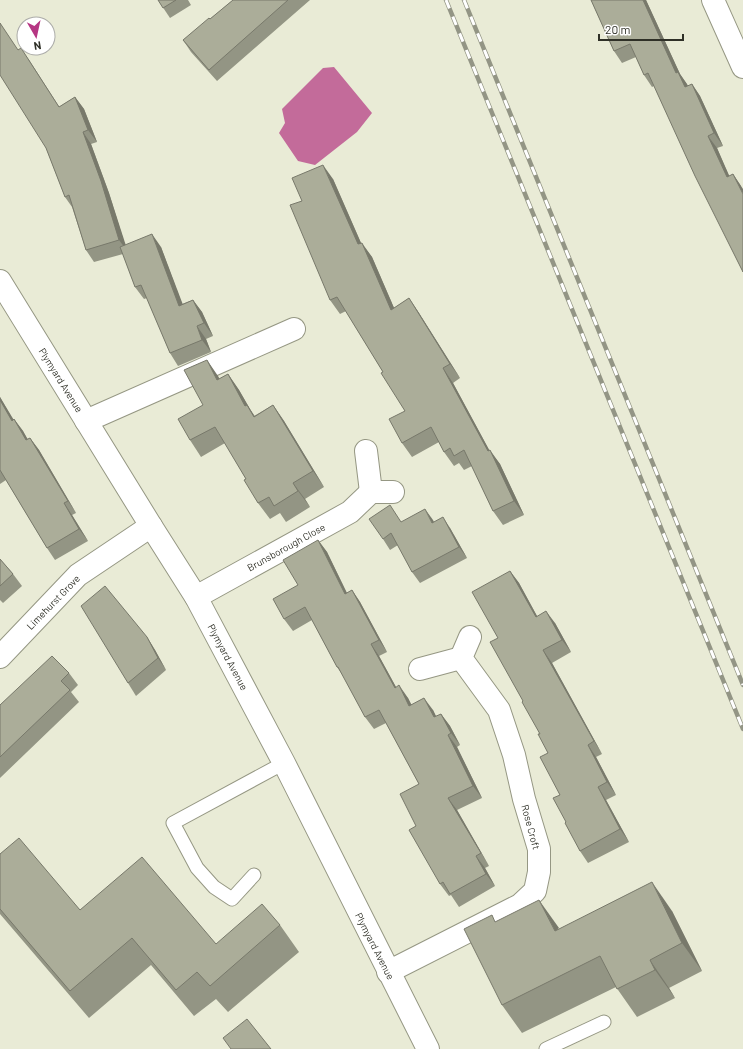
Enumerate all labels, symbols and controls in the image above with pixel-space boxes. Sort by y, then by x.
north arrow [16,16,56,56]
scale bar [599,16,683,42]
text: 20 m [605,22,631,36]
text: N [33,39,42,53]
street label: Plymyard Avenue [36,346,86,414]
street label: Brunsborough Close [245,521,327,573]
street label: Limehurst Grove [24,572,82,632]
street label: Plymyard Avenue [205,622,251,692]
street label: Rose Croft [519,803,543,851]
street label: Plymyard Avenue [353,911,397,981]

